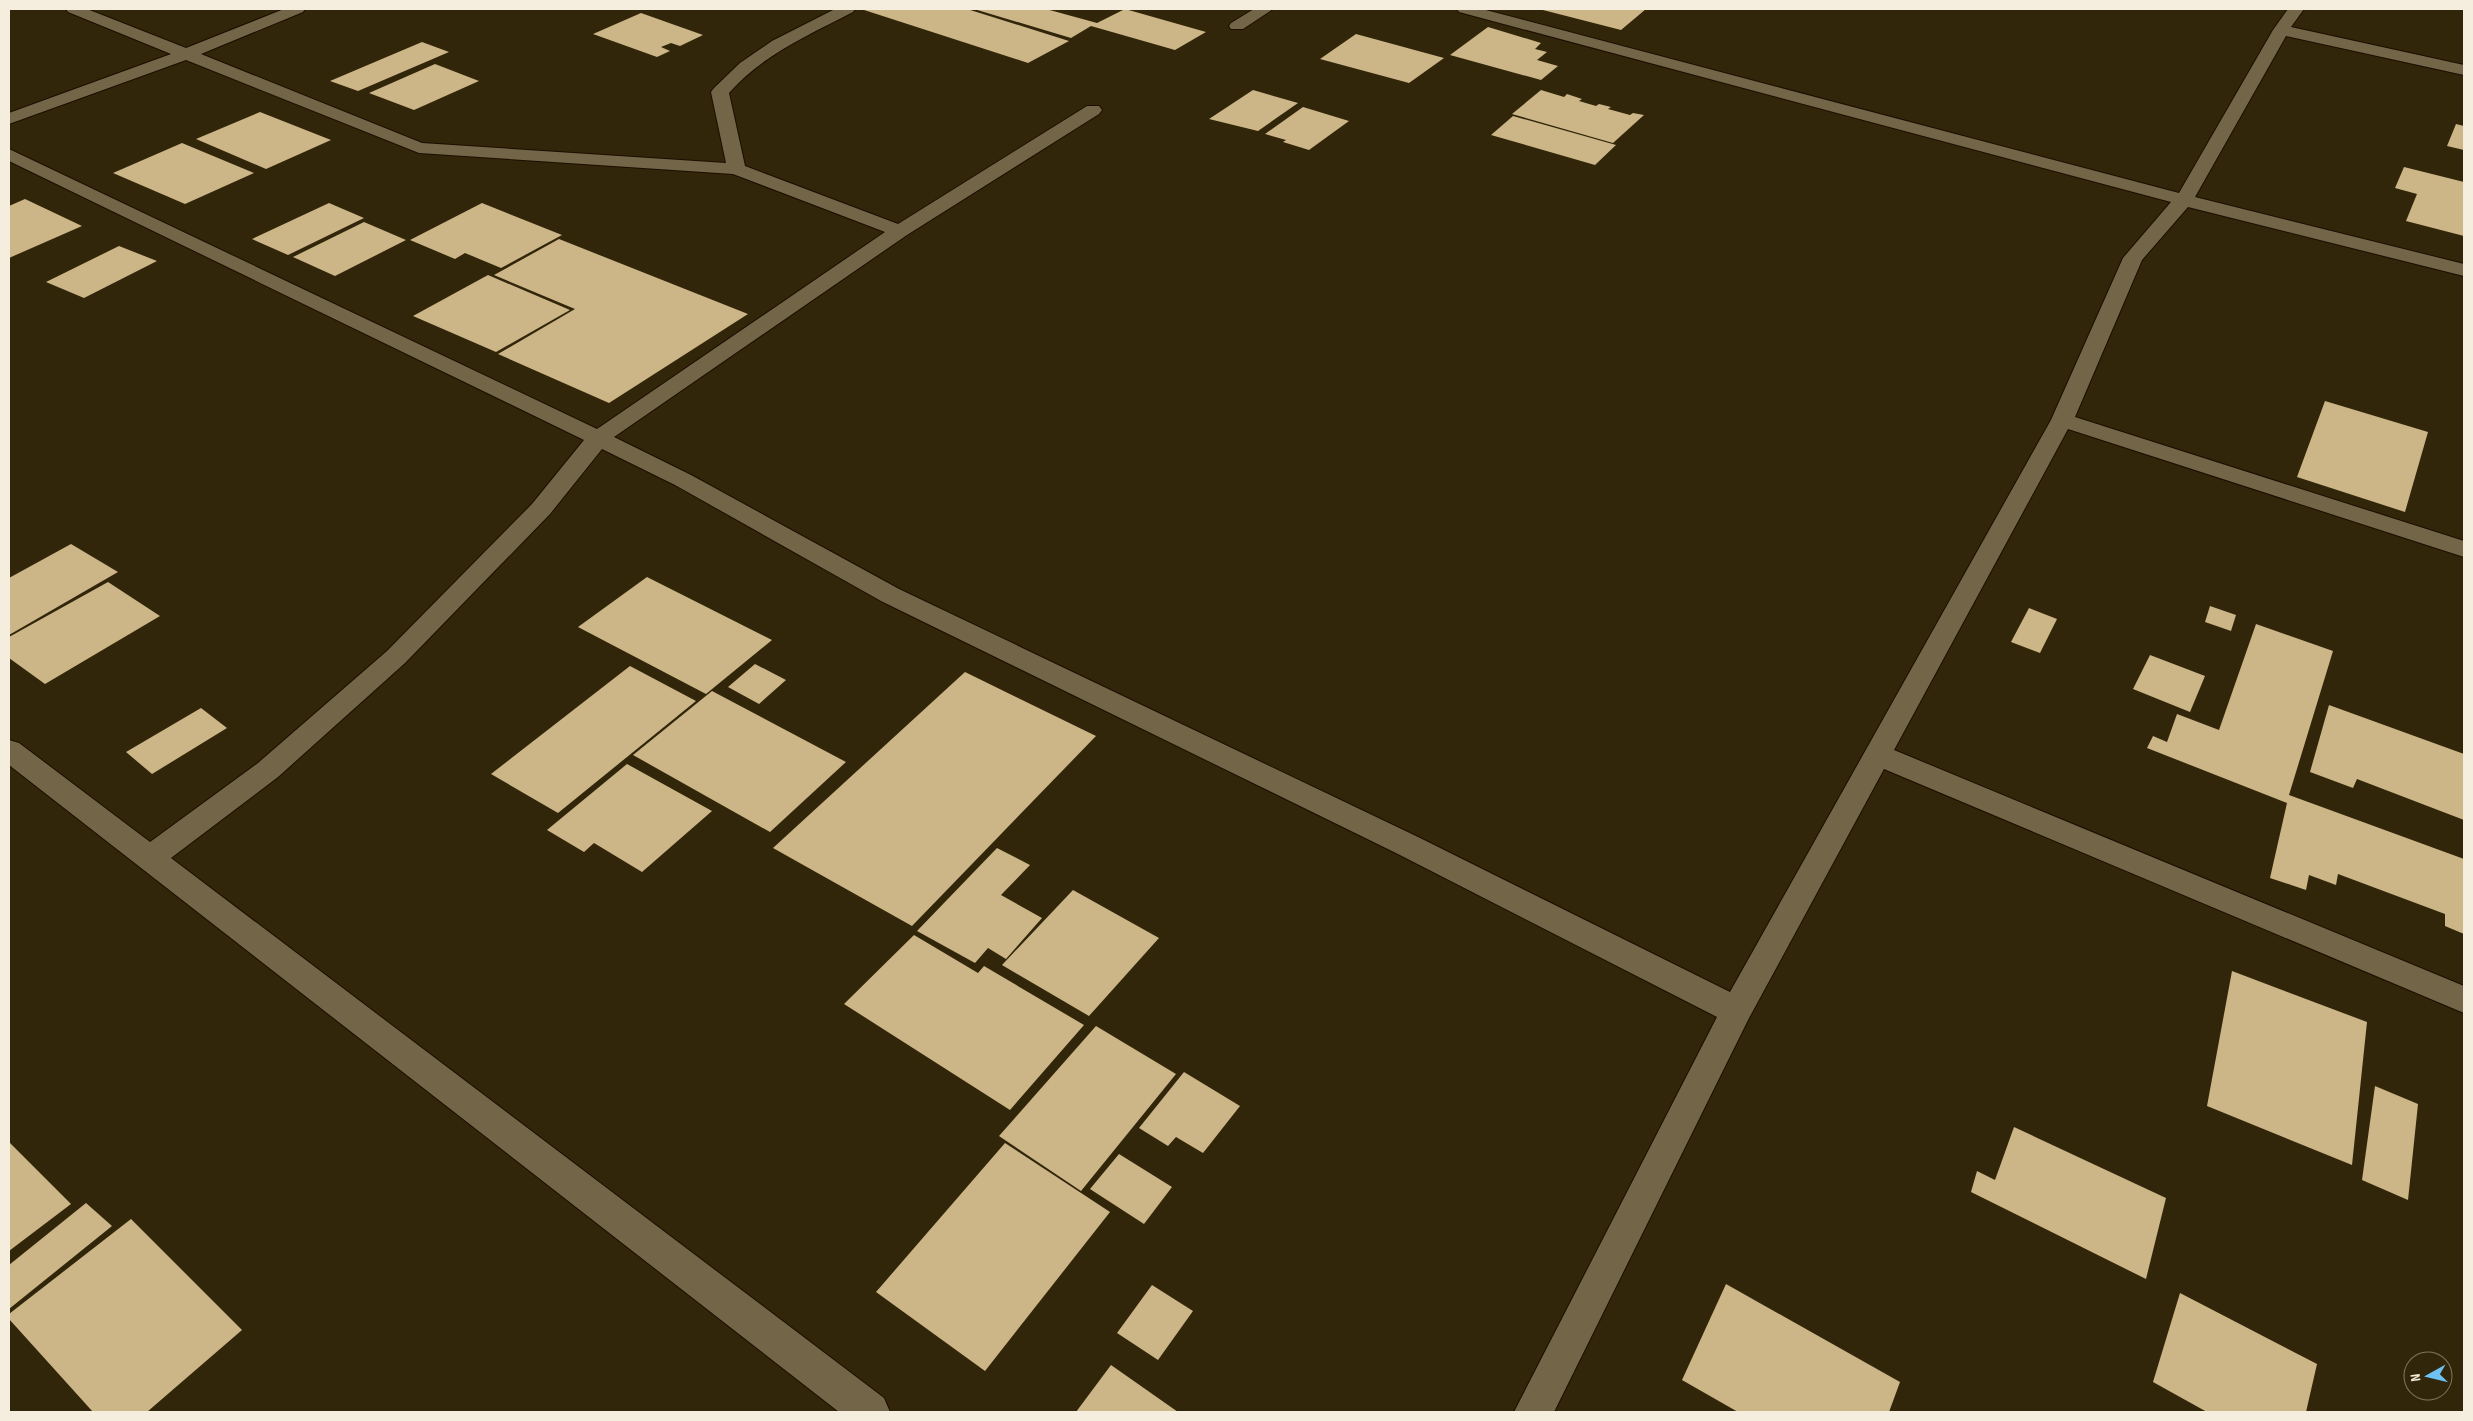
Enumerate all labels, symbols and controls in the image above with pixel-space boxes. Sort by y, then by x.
north arrow [2403,1351,2453,1401]
text: N [2407,1373,2425,1383]

